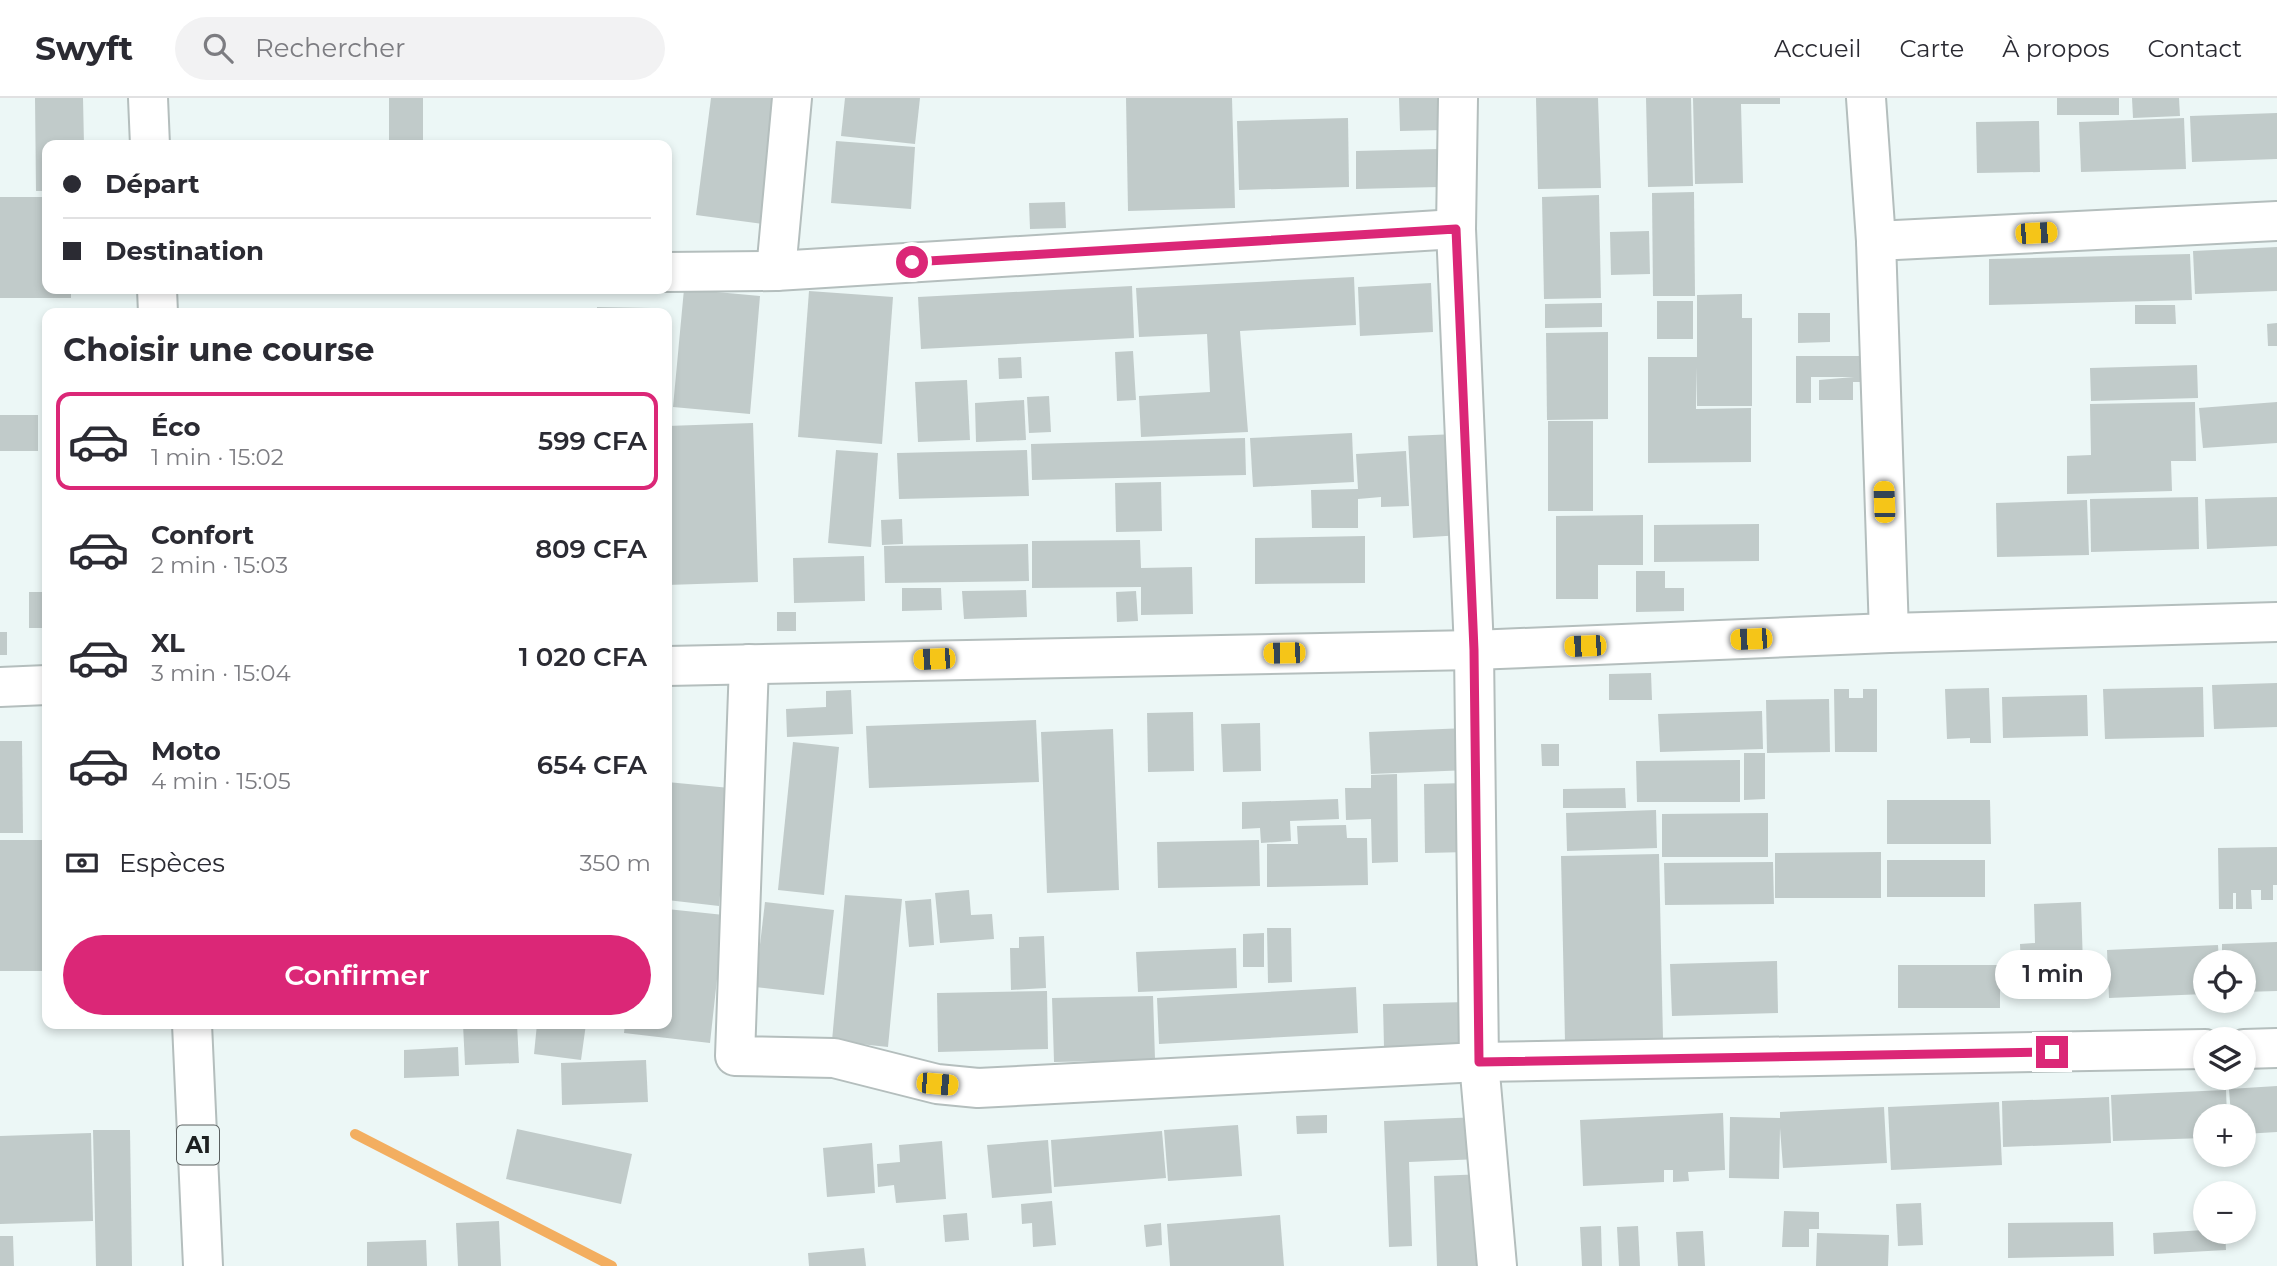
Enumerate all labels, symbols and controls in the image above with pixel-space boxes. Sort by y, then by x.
search box [175,17,665,80]
text: Swyft [35,28,133,68]
icon: search [199,29,237,67]
text: Rechercher [255,32,406,64]
text: Accueil [1774,34,1861,63]
text: Carte [1899,34,1964,63]
text: À propos [2002,34,2109,63]
text: Contact [2147,34,2242,63]
text: Départ [105,168,200,200]
car [2015,221,2058,245]
text: Destination [105,235,264,267]
route start [896,246,928,278]
text: Choisir une course [63,330,375,369]
icon: car [67,410,130,473]
text: Éco [151,411,201,443]
text: 599 CFA [538,425,647,457]
text: 1 min · 15:02 [151,443,284,471]
car [1873,481,1896,523]
icon: car [67,518,130,581]
text: Confort [151,519,254,551]
text: 809 CFA [535,533,647,565]
text: 2 min · 15:03 [151,551,288,579]
icon: car [67,626,130,689]
text: XL [151,627,185,659]
car [1730,628,1773,650]
car [1564,635,1607,657]
text: 1 020 CFA [519,641,647,673]
car [1263,642,1306,664]
car [913,648,956,670]
text: 3 min · 15:04 [151,659,291,687]
icon: car [67,734,130,797]
text: Moto [151,735,221,767]
text: 654 CFA [537,749,647,781]
text: 4 min · 15:05 [151,767,291,795]
icon: cash [63,844,101,882]
text: Espèces [119,847,225,879]
text: 350 m [580,849,651,877]
button: Confirmer [63,935,651,1015]
callout: 1 min [1994,950,2110,1000]
map controls [2193,950,2256,1244]
button: locate [2193,950,2256,1013]
text: 1 min [2022,960,2084,988]
button: layers [2193,1027,2256,1090]
route end [2036,1036,2068,1068]
car [916,1072,959,1096]
button: + [2193,1104,2256,1167]
road number: A1 [177,1126,219,1164]
button: − [2193,1181,2256,1244]

